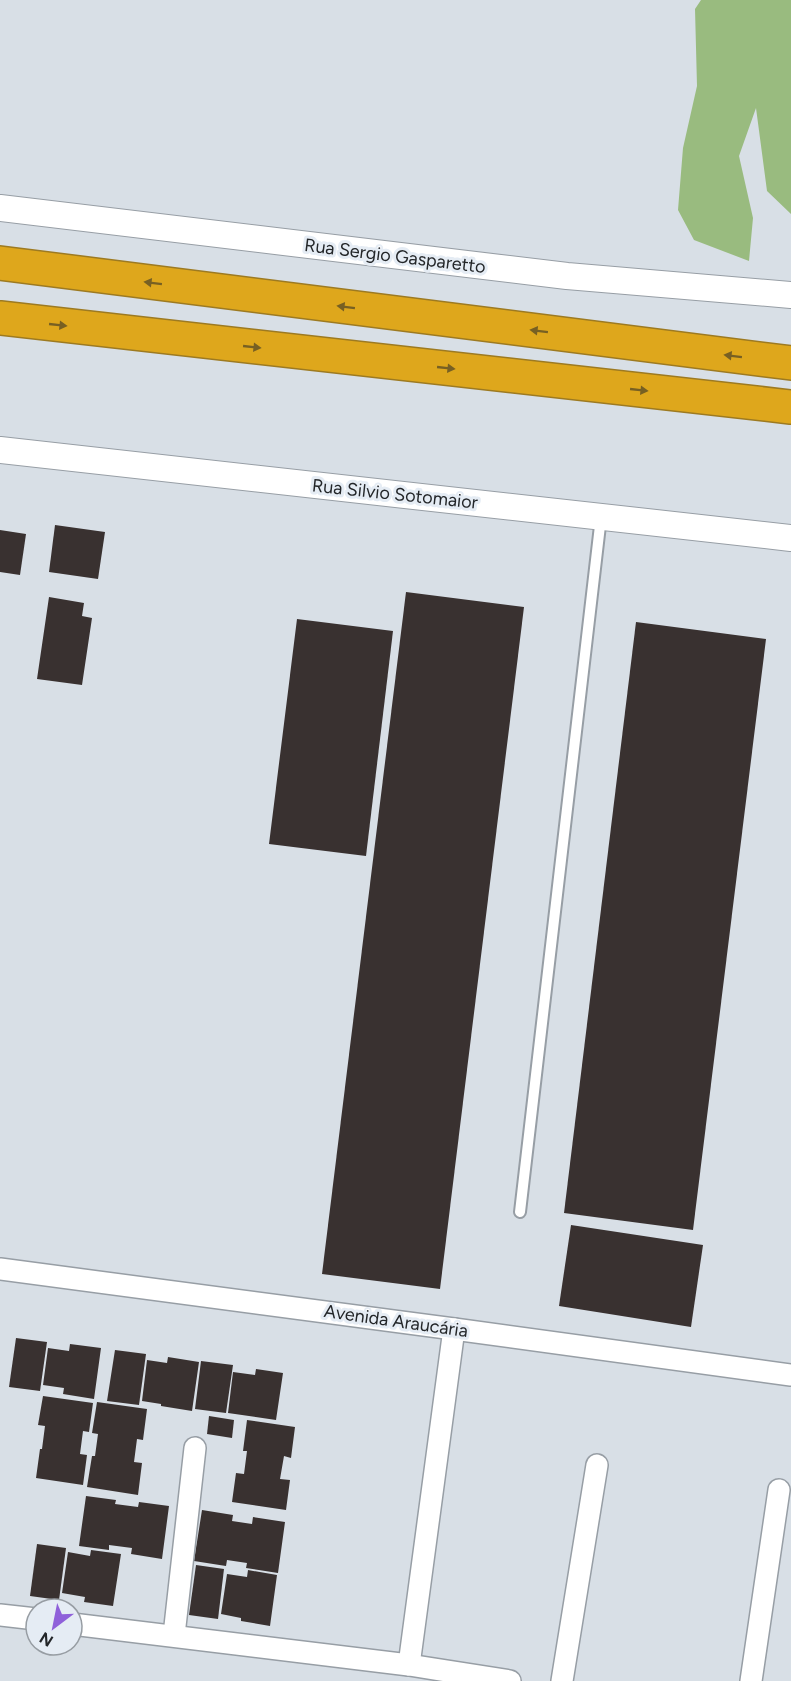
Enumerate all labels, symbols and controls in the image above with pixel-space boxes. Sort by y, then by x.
street label: Rua Sergio Gasparetto [303,234,487,278]
one-way arrow [143,278,162,287]
one-way arrow [336,302,355,312]
one-way arrow [49,320,68,330]
one-way arrow [530,327,549,336]
one-way arrow [242,342,261,351]
one-way arrow [723,351,742,360]
one-way arrow [436,364,455,373]
one-way arrow [630,385,649,395]
street label: Rua Silvio Sotomaior [311,474,479,514]
street label: Avenida Araucária [323,1300,469,1342]
north arrow [24,1597,84,1657]
text: N [36,1628,57,1651]

